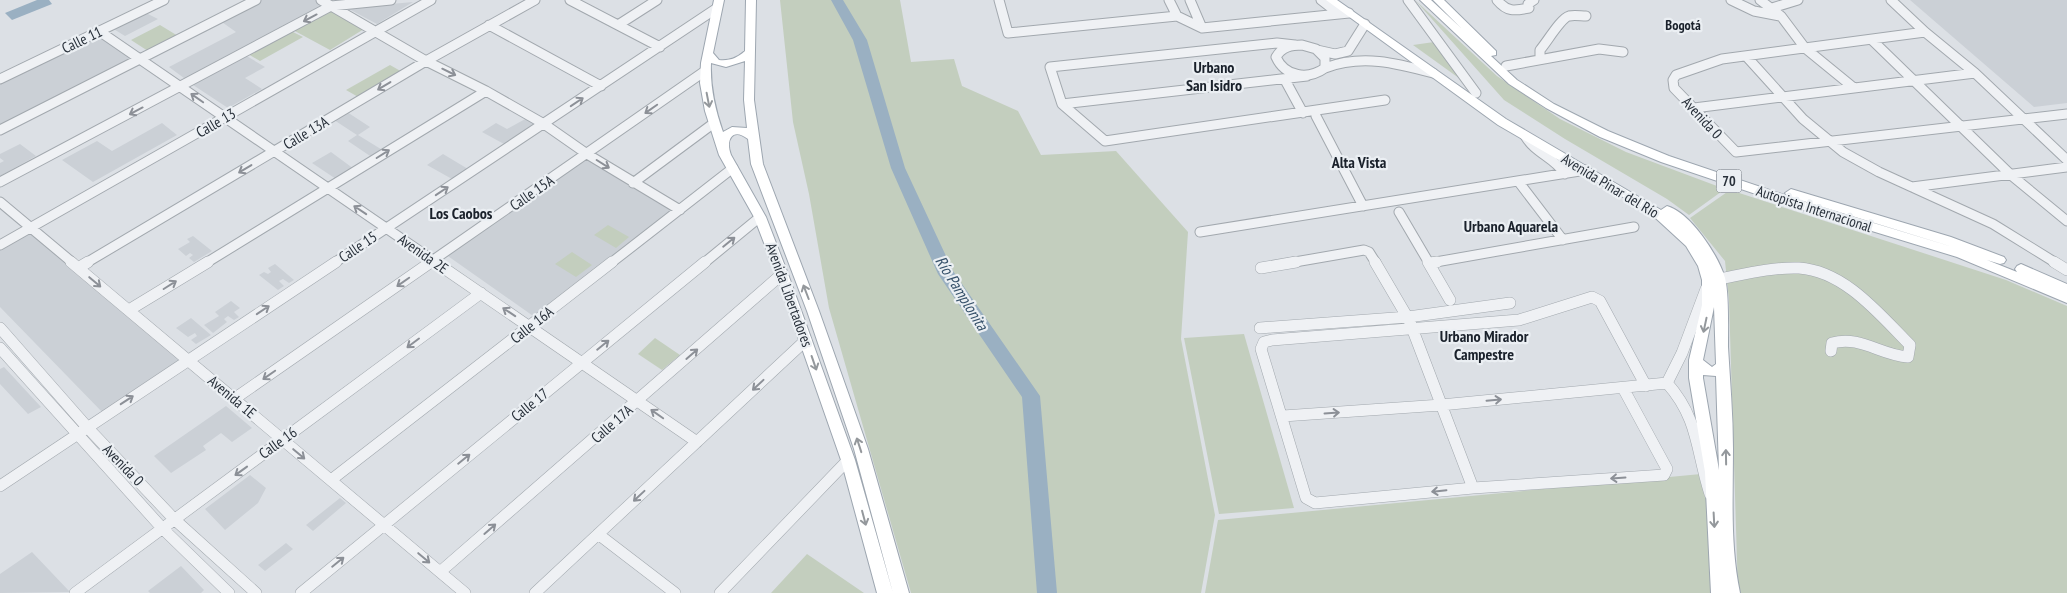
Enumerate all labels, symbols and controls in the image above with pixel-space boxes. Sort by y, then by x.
one-way arrow [303,13,318,23]
district label: Bogotá [1665,16,1701,34]
street label: Calle 11 [58,22,105,57]
district label: Urbano San Isidro [1186,57,1242,95]
one-way arrow [441,68,456,77]
one-way arrow [378,82,392,92]
one-way arrow [704,91,713,107]
one-way arrow [191,93,205,103]
street label: Avenida 0 [1678,93,1727,143]
one-way arrow [570,96,584,106]
street label: Calle 13 [193,104,239,141]
one-way arrow [644,104,658,114]
one-way arrow [129,107,144,116]
street label: Calle 13A [280,111,333,153]
one-way arrow [376,149,390,159]
street label: Avenida Pinar del Río [1558,149,1662,222]
district label: Alta Vista [1331,152,1387,172]
one-way arrow [596,159,610,169]
one-way arrow [238,164,252,174]
street label: Calle 15A [506,170,558,215]
road number: 70 [1716,170,1742,192]
street label: Autopista Internacional [1754,181,1875,236]
one-way arrow [435,186,449,197]
district label: Los Caobos [430,203,493,223]
one-way arrow [353,205,367,215]
district label: Urbano Aquarela [1464,216,1559,236]
street label: Calle 15 [335,227,381,266]
street label: Avenida 2E [394,229,452,278]
one-way arrow [722,237,735,248]
street label: Avenida Libertadores [762,240,817,349]
water label: Río Pamplonita [931,252,994,335]
one-way arrow [88,276,101,287]
one-way arrow [396,277,410,287]
one-way arrow [163,279,177,289]
one-way arrow [800,285,810,300]
street label: Calle 16A [506,301,558,347]
one-way arrow [255,305,269,315]
one-way arrow [502,307,516,317]
one-way arrow [1699,317,1709,333]
district label: Urbano Mirador Campestre [1440,326,1529,364]
one-way arrow [406,338,420,348]
one-way arrow [597,340,610,351]
one-way arrow [686,348,699,359]
one-way arrow [810,355,819,370]
one-way arrow [263,370,277,380]
street label: Avenida 1E [204,371,260,422]
one-way arrow [751,379,764,391]
street label: Calle 17 [507,384,552,425]
one-way arrow [120,395,134,405]
one-way arrow [1485,395,1501,405]
street label: Calle 17A [587,400,637,447]
one-way arrow [1323,408,1339,418]
one-way arrow [650,409,664,419]
street label: Calle 16 [255,422,301,463]
one-way arrow [854,437,864,453]
street label: Avenida 0 [99,440,148,490]
one-way arrow [293,448,306,460]
one-way arrow [1721,450,1731,466]
one-way arrow [457,454,470,465]
one-way arrow [234,466,248,476]
one-way arrow [1611,474,1627,483]
one-way arrow [1431,486,1447,496]
one-way arrow [633,490,645,502]
one-way arrow [860,509,870,525]
one-way arrow [1709,512,1718,528]
one-way arrow [483,523,496,534]
one-way arrow [417,553,430,564]
one-way arrow [332,557,345,568]

